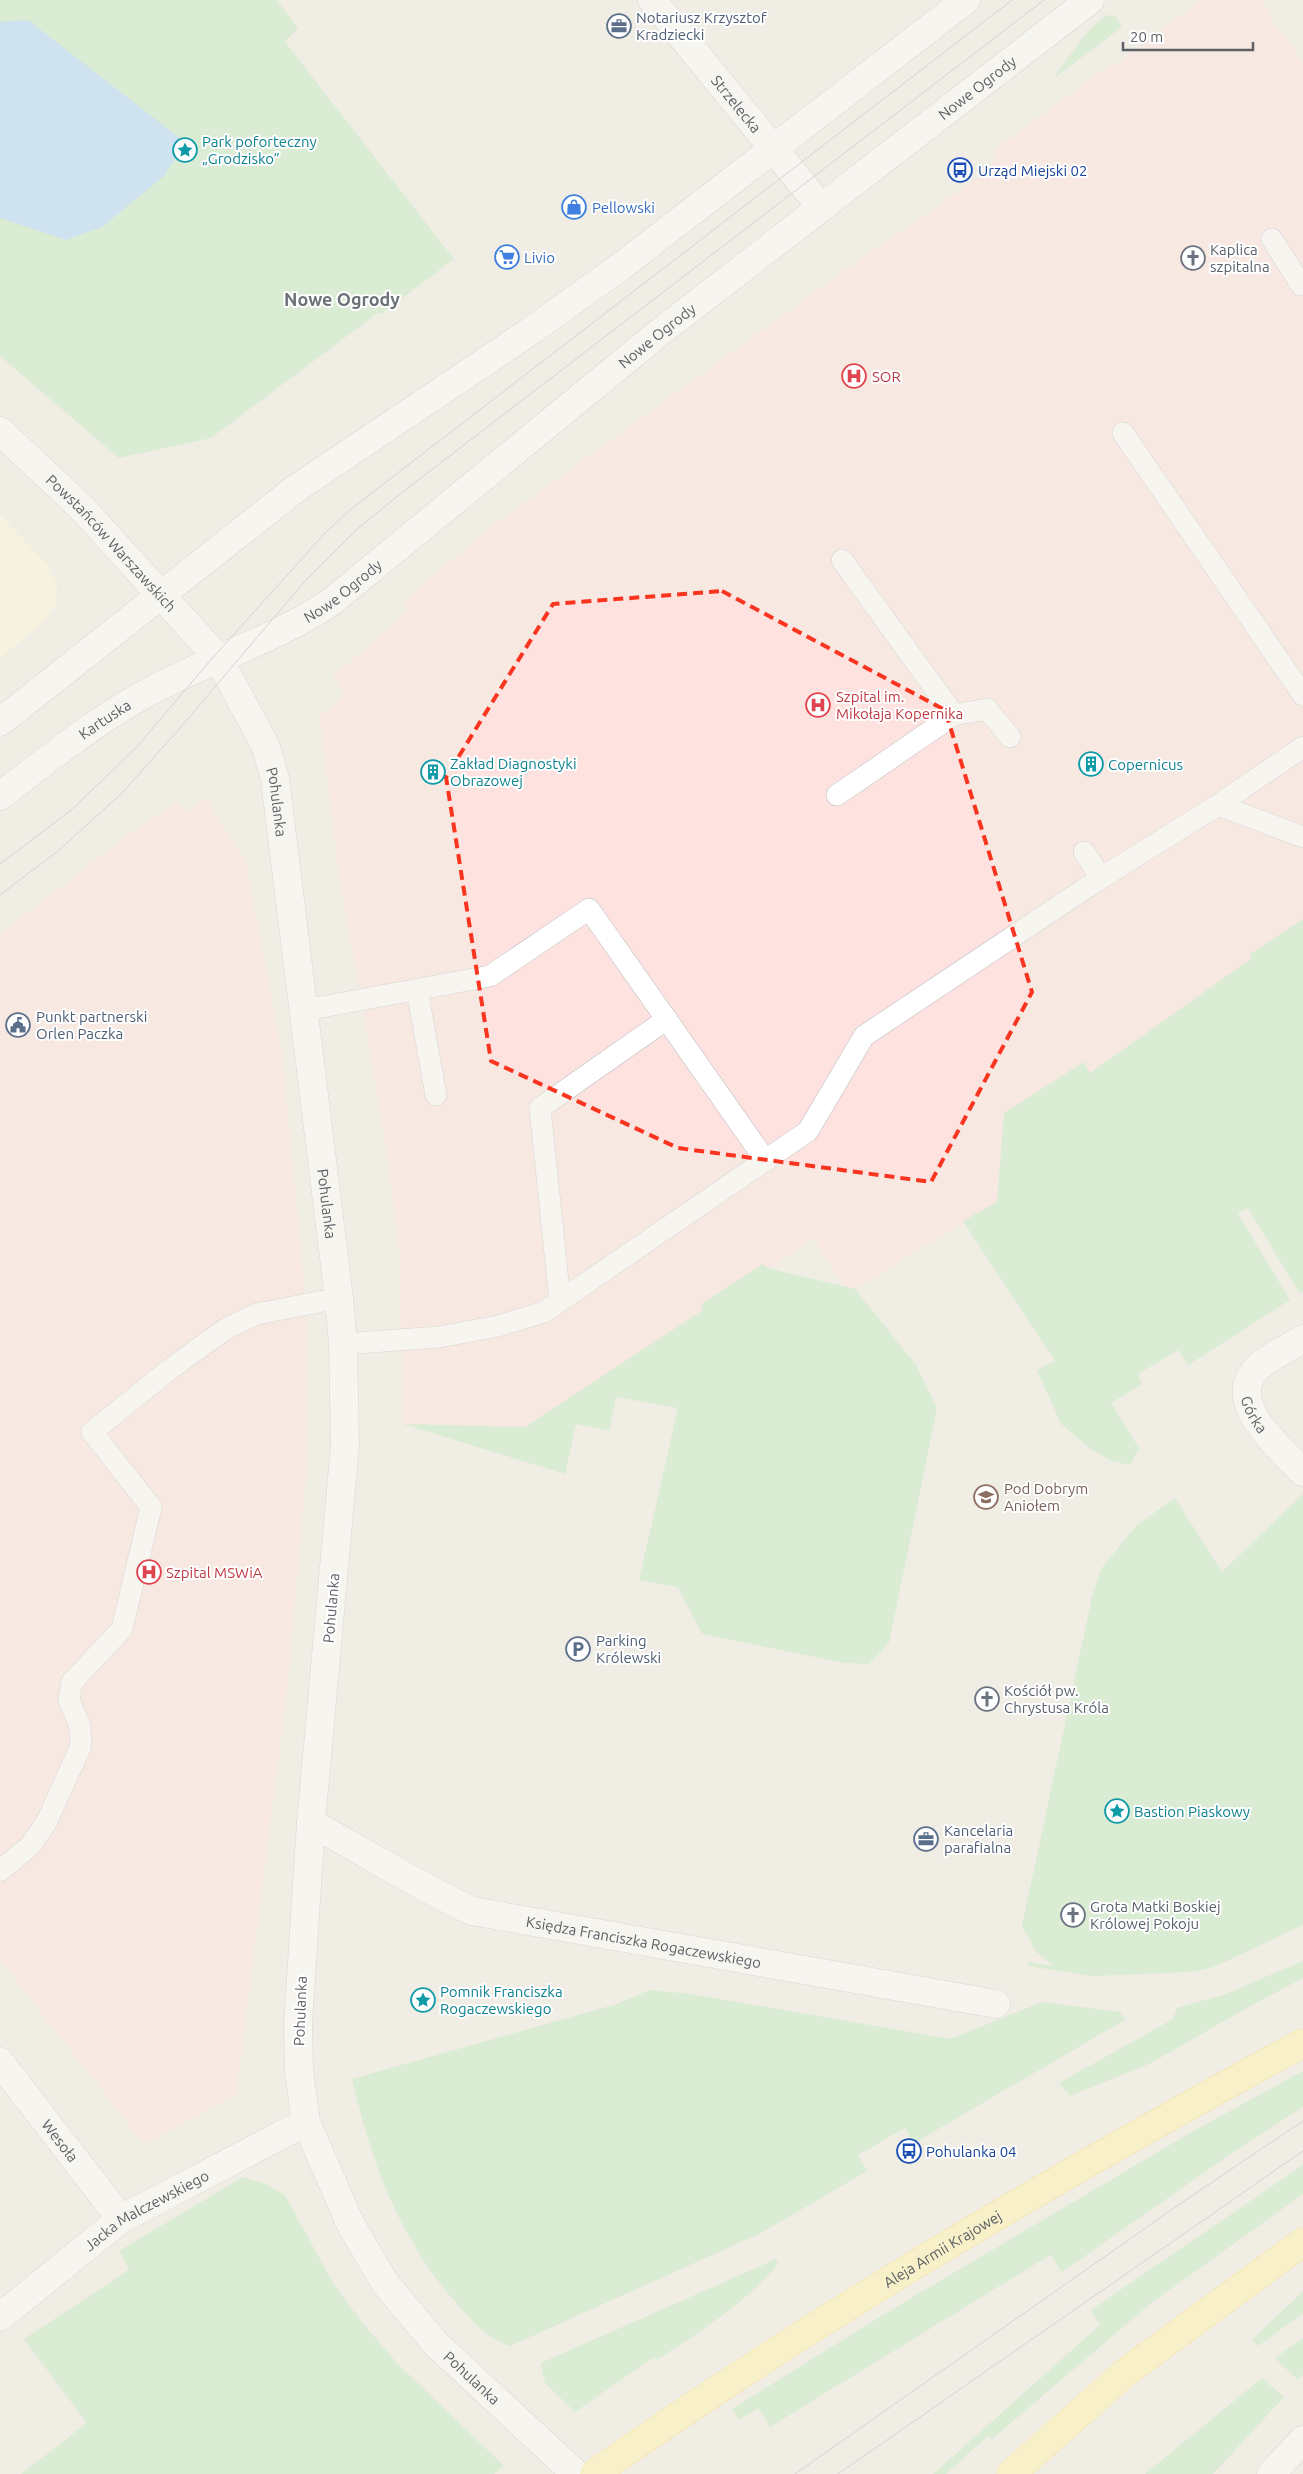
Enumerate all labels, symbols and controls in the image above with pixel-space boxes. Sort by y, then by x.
place label: Notariusz Krzysztof Kradziecki [636,9,767,43]
office icon: Notariusz Krzysztof Kradziecki [606,13,632,39]
scale bar [1123,20,1253,52]
text: 20 m [1130,28,1163,45]
street label: Nowe Ogrody [935,52,1019,123]
street label: Strzelecka [708,72,765,136]
place label: Park poforteczny „Grodzisko” [202,133,317,167]
place icon: Park poforteczny „Grodzisko” [172,137,198,163]
bus stop icon: Urząd Miejski 02 [947,157,973,183]
place label: Urząd Miejski 02 [978,162,1087,179]
shop icon: Pellowski [561,194,587,220]
place label: Pellowski [592,199,655,216]
place label: Kaplica szpitalna [1210,241,1270,275]
supermarket icon: Livio [494,244,520,270]
church icon: Kaplica szpitalna [1180,245,1206,271]
place label: Livio [524,249,555,266]
district label: Nowe Ogrody [284,289,400,309]
street label: Nowe Ogrody [615,300,698,371]
hospital icon: SOR [841,363,867,389]
place label: SOR [872,368,901,385]
street label: Powstańców Warszawskich [43,471,180,615]
street label: Nowe Ogrody [300,556,385,626]
place label: Szpital im. Mikołaja Kopernika [836,688,963,722]
hospital icon: Szpital im. Mikołaja Kopernika [805,692,831,718]
street label: Kartuska [75,696,134,742]
building icon: Copernicus [1078,751,1104,777]
place label: Zakład Diagnostyki Obrazowej [450,755,577,789]
place label: Copernicus [1108,756,1183,773]
building icon: Zakład Diagnostyki Obrazowej [420,759,446,785]
street label: Pohulanka [264,765,291,838]
place label: Punkt partnerski Orlen Paczka [36,1008,147,1042]
public building icon: Punkt partnerski Orlen Paczka [5,1012,31,1038]
street label: Pohulanka [315,1168,340,1240]
street label: Górka [1238,1394,1271,1436]
place label: Pod Dobrym Aniołem [1004,1480,1088,1514]
school or university icon: Pod Dobrym Aniołem [973,1484,999,1510]
hospital icon: Szpital MSWiA [136,1559,162,1585]
place label: Szpital MSWiA [166,1564,263,1581]
street label: Pohulanka [319,1572,343,1644]
place label: Parking Królewski [596,1632,661,1666]
parking icon: Parking Królewski [565,1636,591,1662]
place label: Kościół pw. Chrystusa Króla [1004,1682,1109,1716]
church icon: Kościół pw. Chrystusa Króla [974,1686,1000,1712]
place icon: Bastion Piaskowy [1104,1798,1130,1824]
place label: Bastion Piaskowy [1134,1803,1250,1820]
place label: Kancelaria parafialna [944,1822,1013,1856]
office icon: Kancelaria parafialna [913,1826,939,1852]
place label: Grota Matki Boskiej Królowej Pokoju [1090,1898,1221,1932]
church icon: Grota Matki Boskiej Królowej Pokoju [1060,1902,1086,1928]
street label: Księdza Franciszka Rogaczewskiego [525,1912,763,1971]
street label: Pohulanka [290,1976,310,2046]
place label: Pomnik Franciszka Rogaczewskiego [440,1983,563,2017]
place icon: Pomnik Franciszka Rogaczewskiego [410,1987,436,2013]
street label: Wesoła [39,2116,82,2165]
bus stop icon: Pohulanka 04 [896,2138,922,2164]
place label: Pohulanka 04 [926,2143,1017,2160]
street label: Jacka Malczewskiego [81,2166,211,2254]
street label: Aleja Armii Krajowej [880,2207,1004,2291]
street label: Pohulanka [441,2347,504,2408]

